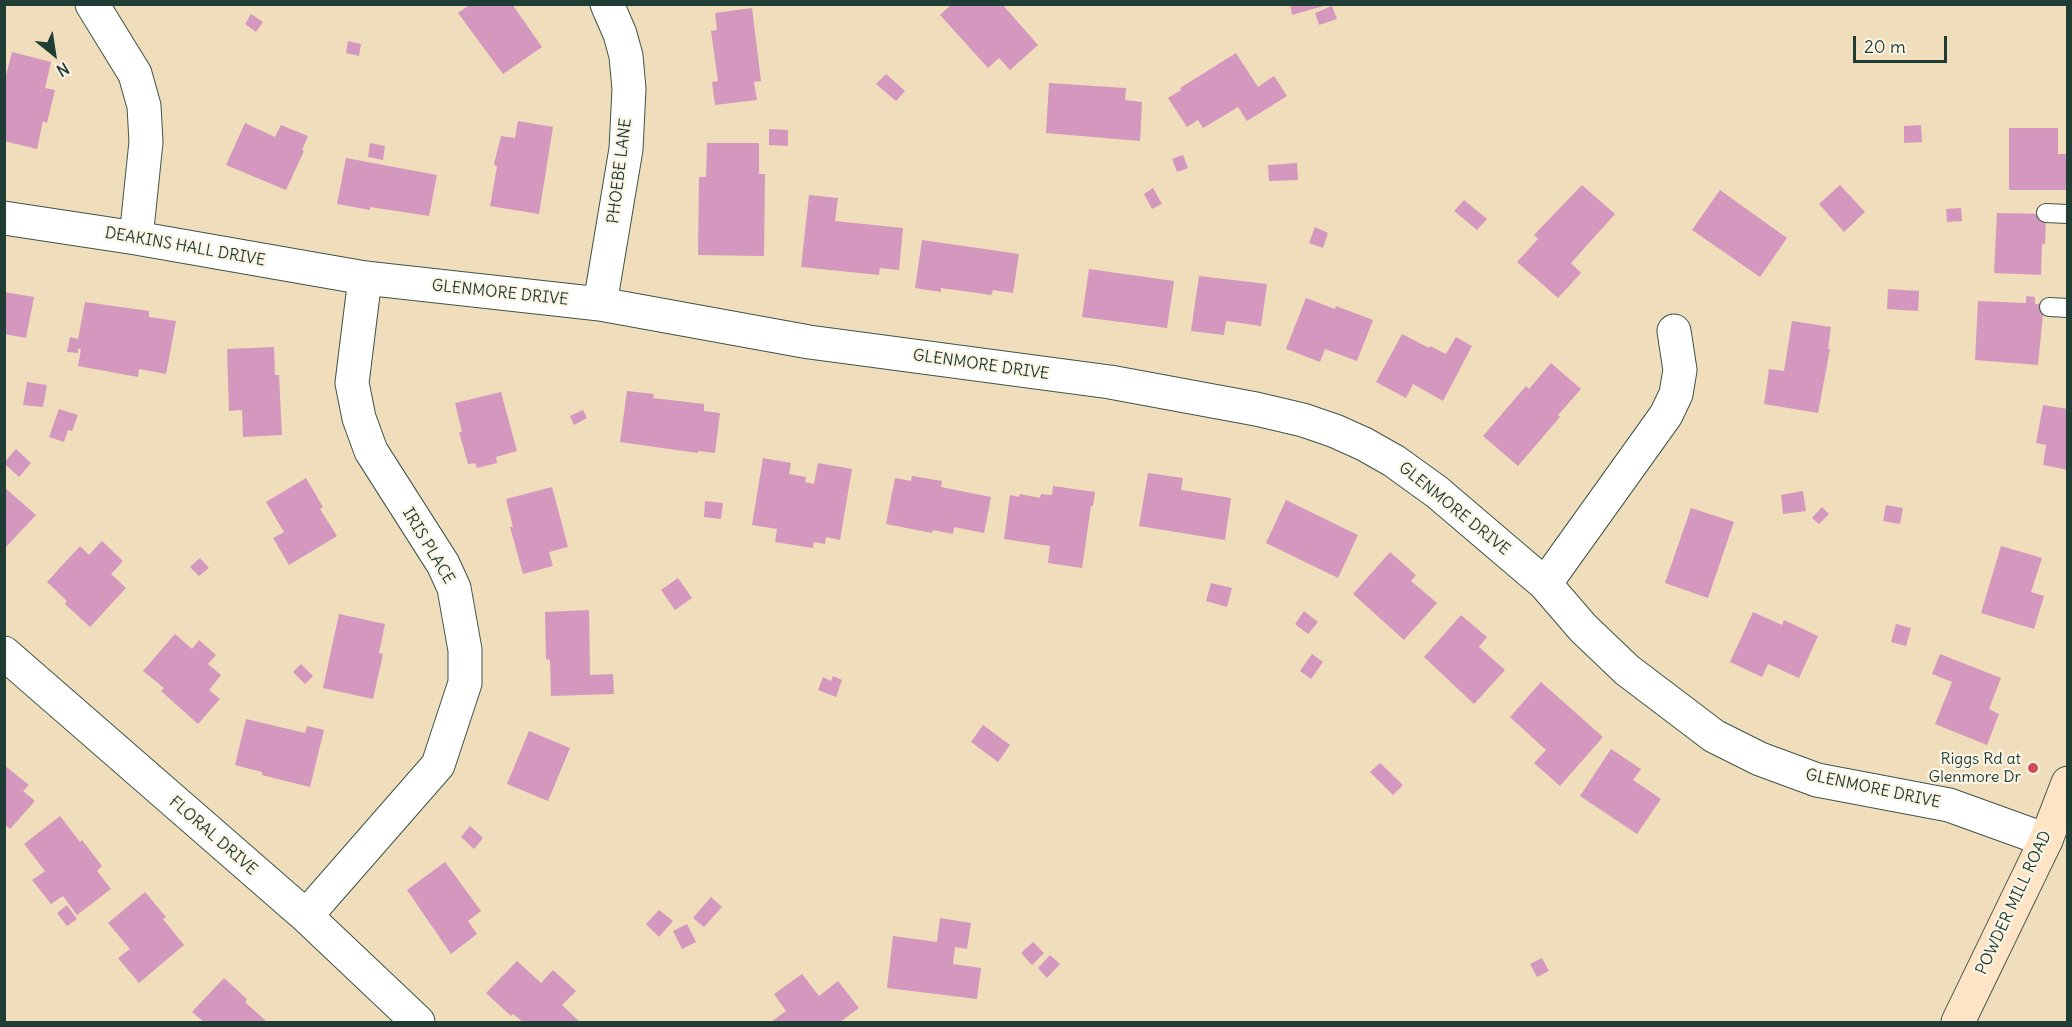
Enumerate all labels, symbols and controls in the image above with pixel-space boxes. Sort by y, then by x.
north arrow [24,24,84,84]
scale bar [1856,24,1950,62]
text: 20 m [1864,35,1906,58]
text: N [53,58,73,81]
street label: PHOEBE LANE [604,117,636,225]
street label: DEAKINS HALL DRIVE [103,223,267,271]
street label: GLENMORE DRIVE [431,276,569,310]
street label: GLENMORE DRIVE [912,346,1050,384]
street label: GLENMORE DRIVE [1395,458,1513,560]
street label: IRIS PLACE [398,505,458,587]
place label: Riggs Rd at Glenmore Dr [1929,749,2021,787]
marker: Riggs Rd at Glenmore Dr [2026,761,2040,775]
street label: GLENMORE DRIVE [1804,765,1942,813]
street label: FLORAL DRIVE [165,793,261,879]
street label: POWDER MILL ROAD [1972,828,2056,978]

